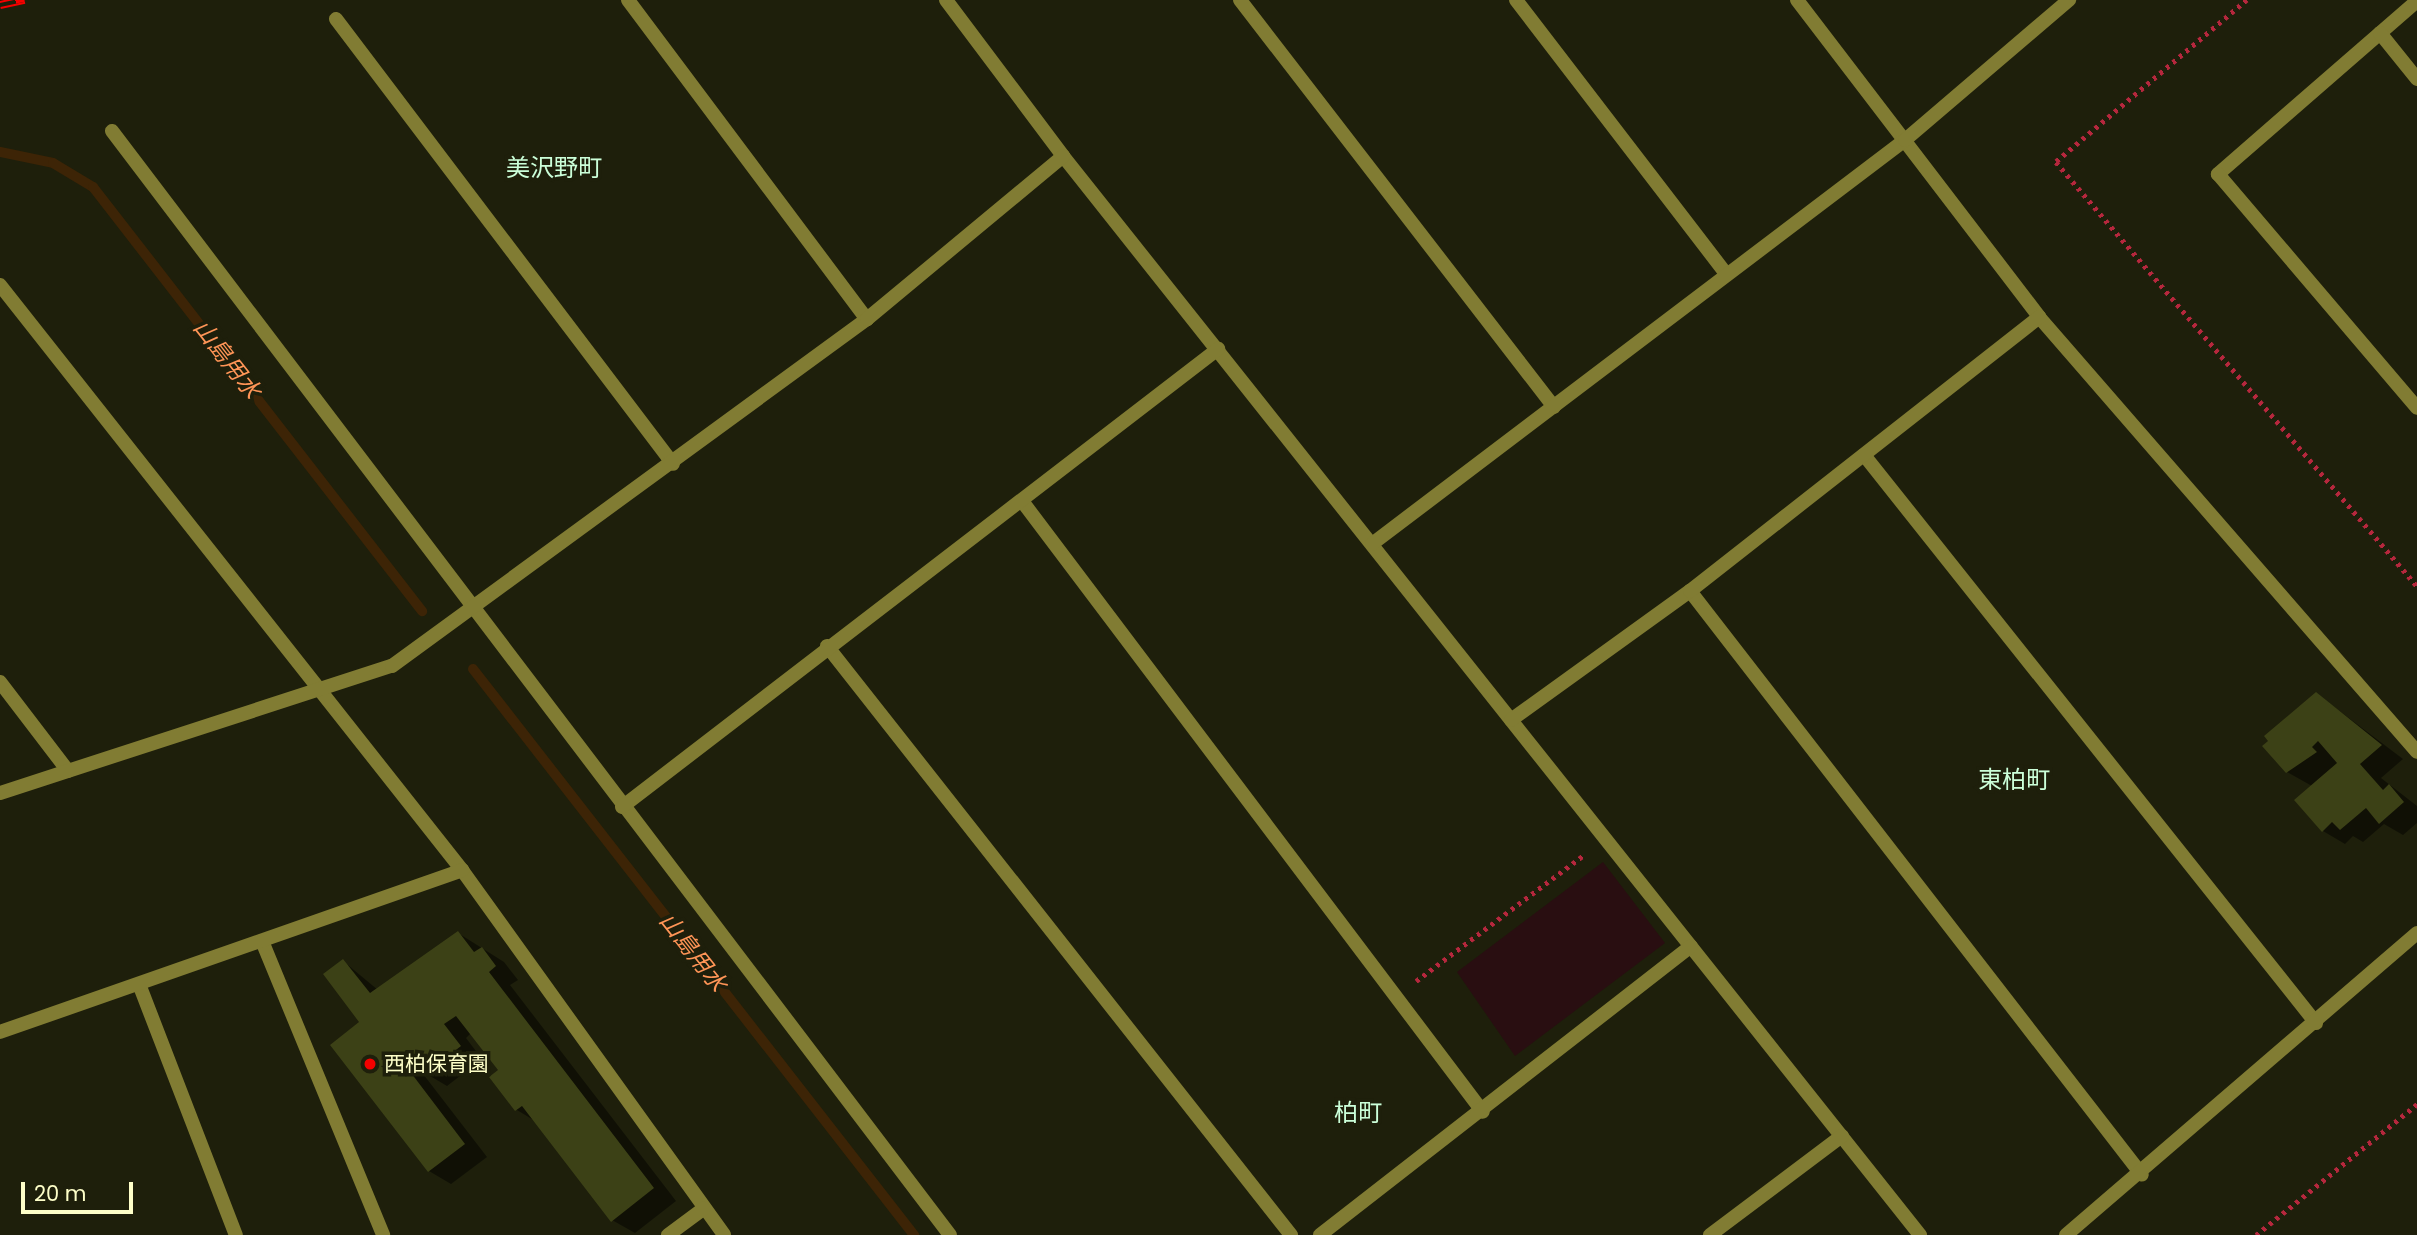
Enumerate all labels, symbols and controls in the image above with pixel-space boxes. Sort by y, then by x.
district label: 美沢野町 [506,154,602,182]
water label: 山島用水 [188,314,266,404]
district label: 東柏町 [1978,766,2050,794]
water label: 山島用水 [654,907,732,997]
place label: 西柏保育園 [384,1051,489,1077]
marker: 西柏保育園 [362,1056,378,1072]
district label: 柏町 [1334,1099,1382,1127]
scale bar [24,1168,136,1212]
text: 20 m [34,1179,87,1208]

